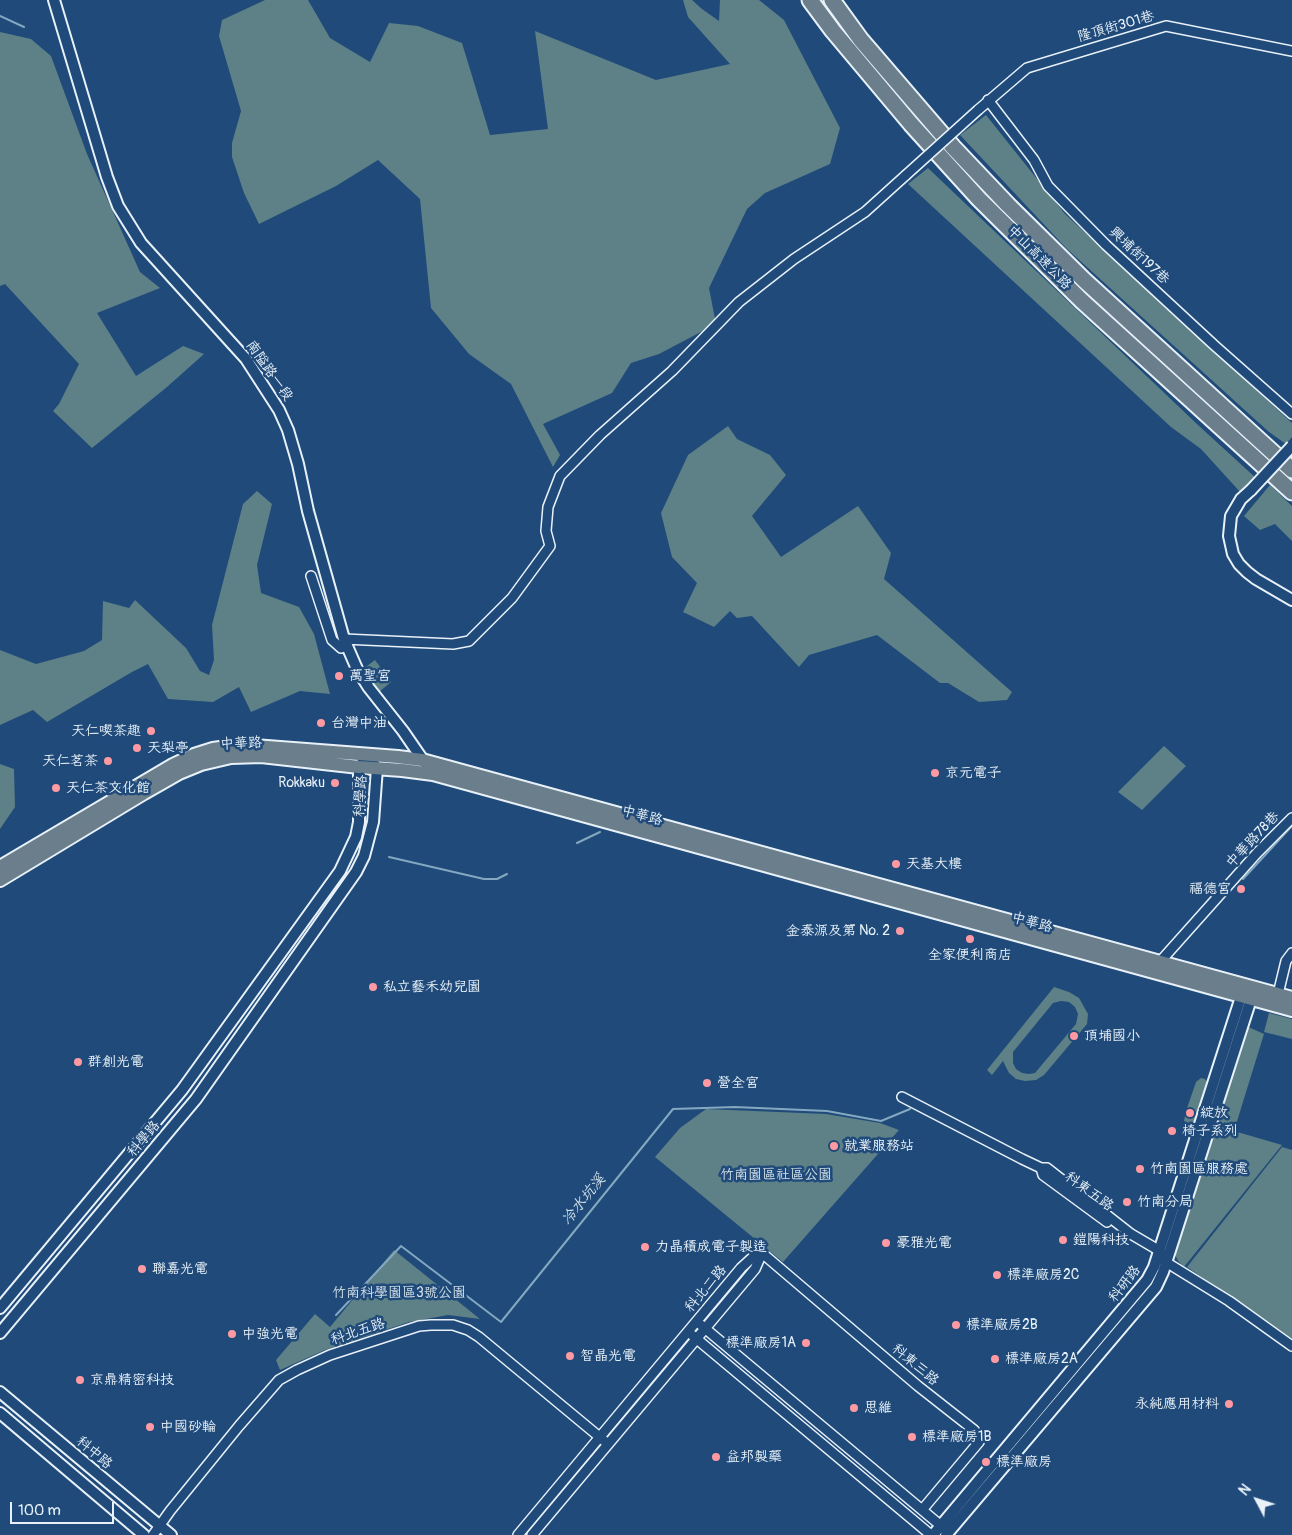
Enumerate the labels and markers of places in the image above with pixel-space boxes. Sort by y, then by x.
place label: 萬聖宮 [349,668,391,684]
marker: 萬聖宮 [333,670,345,682]
place label: 台灣中油 [331,715,387,731]
marker: 台灣中油 [315,717,327,729]
place label: 天仁喫茶趣 [71,723,141,739]
marker: 天仁喫茶趣 [145,725,157,737]
place label: 天梨亭 [147,740,189,756]
marker: 天梨亭 [131,742,143,754]
place label: 天仁茗茶 [42,753,98,769]
marker: 天仁茗茶 [102,755,114,767]
place label: 京元電子 [945,765,1001,781]
marker: 京元電子 [929,767,941,779]
place label: Rokkaku [278,775,325,791]
marker: Rokkaku [329,777,341,789]
place label: 天仁茶文化館 [66,780,150,796]
marker: 天仁茶文化館 [50,782,62,794]
place label: 天基大樓 [906,856,962,872]
marker: 天基大樓 [890,858,902,870]
place label: 福德宮 [1189,881,1231,897]
marker: 福德宮 [1235,883,1247,895]
place label: 金泰源及第 No. 2 [786,923,890,939]
marker: 金泰源及第 No. 2 [894,925,906,937]
marker: 全家便利商店 [964,933,976,945]
place label: 全家便利商店 [928,947,1012,963]
place label: 私立藝禾幼兒園 [383,979,481,995]
marker: 私立藝禾幼兒園 [367,981,379,993]
place label: 頂埔國小 [1084,1028,1140,1044]
marker: 頂埔國小 [1068,1030,1080,1042]
place label: 群創光電 [88,1054,144,1070]
marker: 群創光電 [72,1056,84,1068]
place label: 營全宮 [717,1075,759,1091]
marker: 營全宮 [701,1077,713,1089]
place label: 綻放 [1200,1105,1228,1121]
marker: 綻放 [1184,1107,1196,1119]
place label: 椅子系列 [1182,1123,1238,1139]
marker: 椅子系列 [1166,1125,1178,1137]
place label: 就業服務站 [844,1138,914,1154]
marker: 就業服務站 [828,1140,840,1152]
place label: 竹南園區服務處 [1150,1161,1248,1177]
marker: 竹南園區服務處 [1134,1163,1146,1175]
place label: 竹南分局 [1137,1194,1193,1210]
marker: 竹南分局 [1121,1196,1133,1208]
place label: 鎧陽科技 [1073,1232,1129,1248]
marker: 鎧陽科技 [1057,1234,1069,1246]
place label: 豪雅光電 [896,1235,952,1251]
marker: 豪雅光電 [880,1237,892,1249]
place label: 力晶積成電子製造 [655,1239,767,1255]
marker: 力晶積成電子製造 [639,1241,651,1253]
place label: 聯嘉光電 [152,1261,208,1277]
marker: 聯嘉光電 [136,1263,148,1275]
place label: 標準廠房2C [1007,1267,1079,1283]
marker: 標準廠房2C [991,1269,1003,1281]
place label: 標準廠房2B [966,1317,1038,1333]
marker: 標準廠房2B [950,1319,962,1331]
place label: 中強光電 [242,1326,298,1342]
marker: 中強光電 [226,1328,238,1340]
place label: 標準廠房1A [725,1335,796,1351]
marker: 標準廠房1A [800,1337,812,1349]
place label: 智晶光電 [580,1348,636,1364]
marker: 智晶光電 [564,1350,576,1362]
place label: 標準廠房2A [1005,1351,1078,1367]
marker: 標準廠房2A [989,1353,1001,1365]
place label: 京鼎精密科技 [90,1372,174,1388]
marker: 京鼎精密科技 [74,1374,86,1386]
place label: 永純應用材料 [1135,1396,1219,1412]
marker: 永純應用材料 [1223,1398,1235,1410]
place label: 思維 [864,1400,892,1416]
marker: 思維 [848,1402,860,1414]
place label: 中國砂輪 [160,1419,216,1435]
marker: 中國砂輪 [144,1421,156,1433]
place label: 標準廠房1B [922,1429,991,1445]
marker: 標準廠房1B [906,1431,918,1443]
place label: 益邦製藥 [726,1449,782,1465]
marker: 益邦製藥 [710,1451,722,1463]
place label: 標準廠房 [996,1454,1052,1470]
marker: 標準廠房 [980,1456,992,1468]

